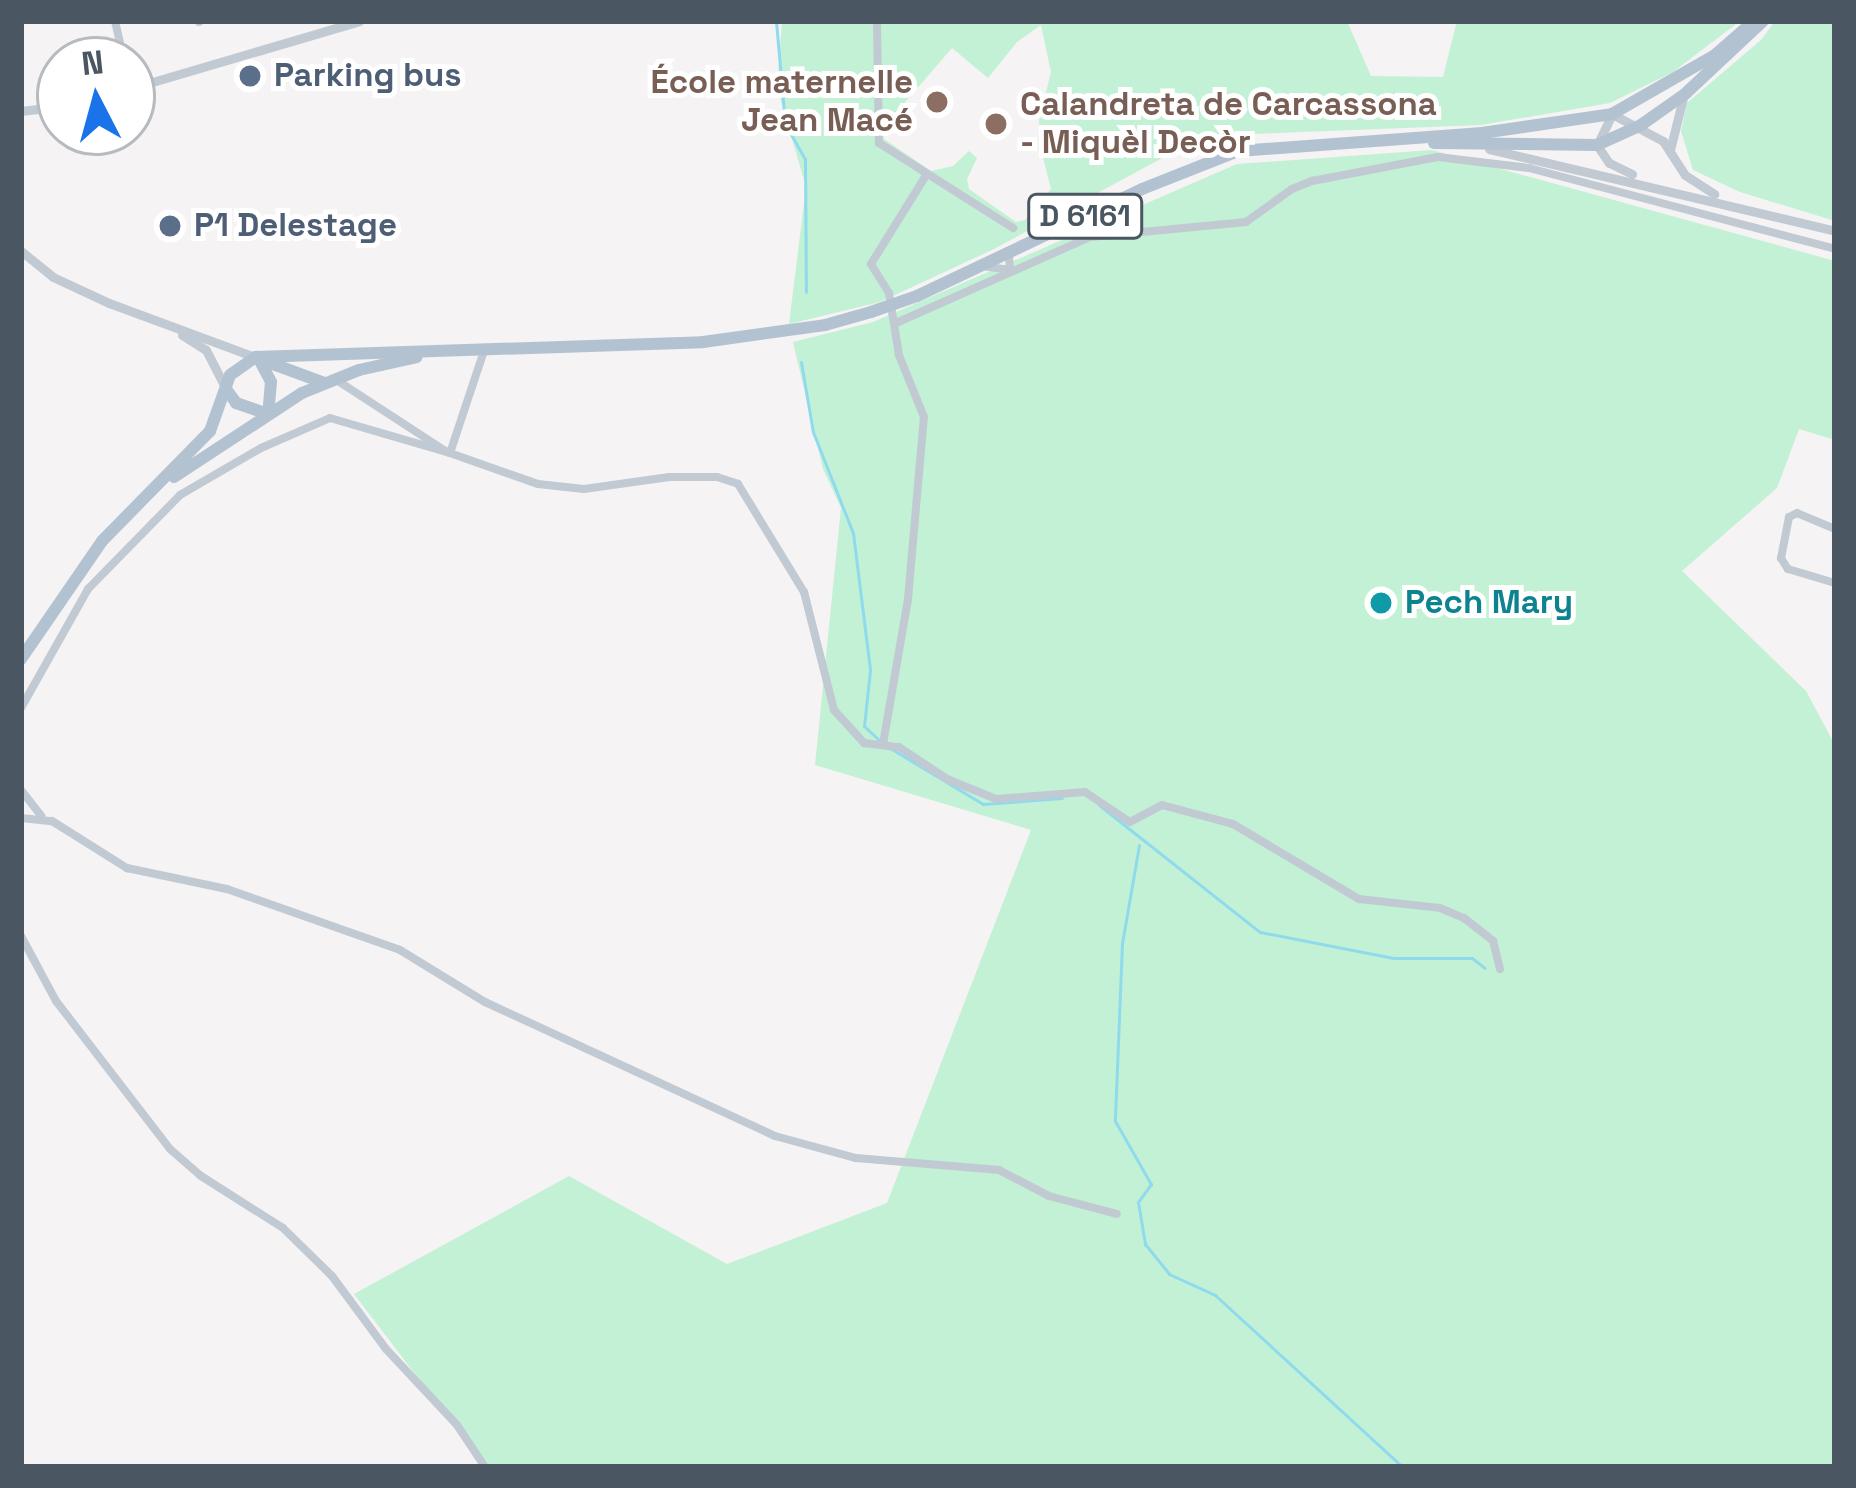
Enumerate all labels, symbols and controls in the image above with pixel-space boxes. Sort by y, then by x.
north arrow [36,36,156,156]
text: N [79,41,106,85]
place label: Parking bus [274,56,462,96]
marker: Parking bus [237,63,263,89]
place label: École maternelle Jean Macé [650,63,913,141]
place label: Calandreta de Carcassona - Miquèl Decòr [1020,85,1437,163]
marker: École maternelle Jean Macé [924,89,950,115]
marker: Calandreta de Carcassona - Miquèl Decòr [983,111,1009,137]
road number: D 6161 [1025,192,1145,240]
place label: P1 Delestage [194,206,397,246]
marker: P1 Delestage [157,213,183,239]
place label: Pech Mary [1405,583,1573,623]
marker: Pech Mary [1368,590,1394,616]

